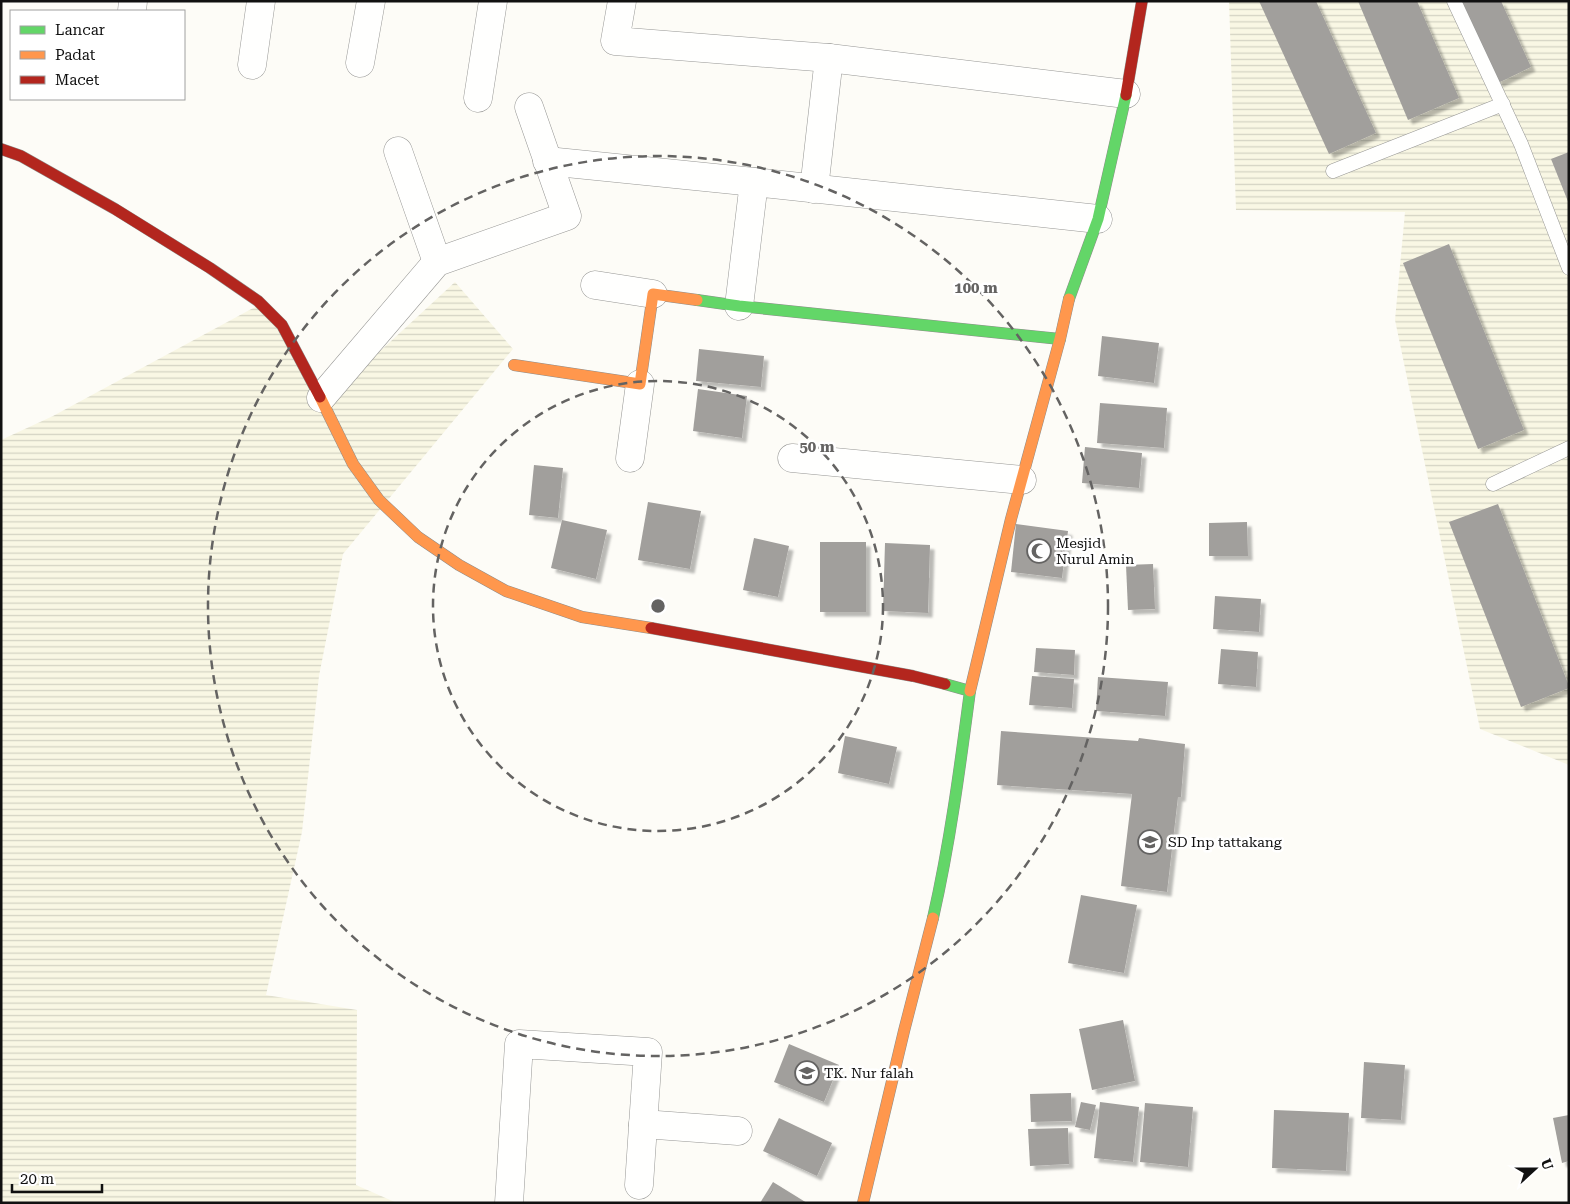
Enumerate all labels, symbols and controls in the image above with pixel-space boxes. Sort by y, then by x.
legend [10,10,185,100]
text: Lancar [55,21,105,39]
text: Padat [55,46,96,64]
text: Macet [55,71,100,89]
text: 100 m [954,279,998,297]
text: 50 m [799,438,835,456]
place label: Mesjid Nurul Amin [1056,535,1134,567]
mosque icon: Mesjid Nurul Amin [1026,538,1052,564]
centre of rings [649,597,667,615]
school or university icon: SD Inp tattakang [1137,829,1163,855]
place label: SD Inp tattakang [1168,834,1282,850]
school or university icon: TK. Nur falah [794,1060,820,1086]
place label: TK. Nur falah [824,1065,914,1081]
north arrow [1510,1144,1560,1194]
text: U [1538,1156,1557,1172]
scale bar [12,1162,102,1194]
text: 20 m [20,1170,55,1188]

